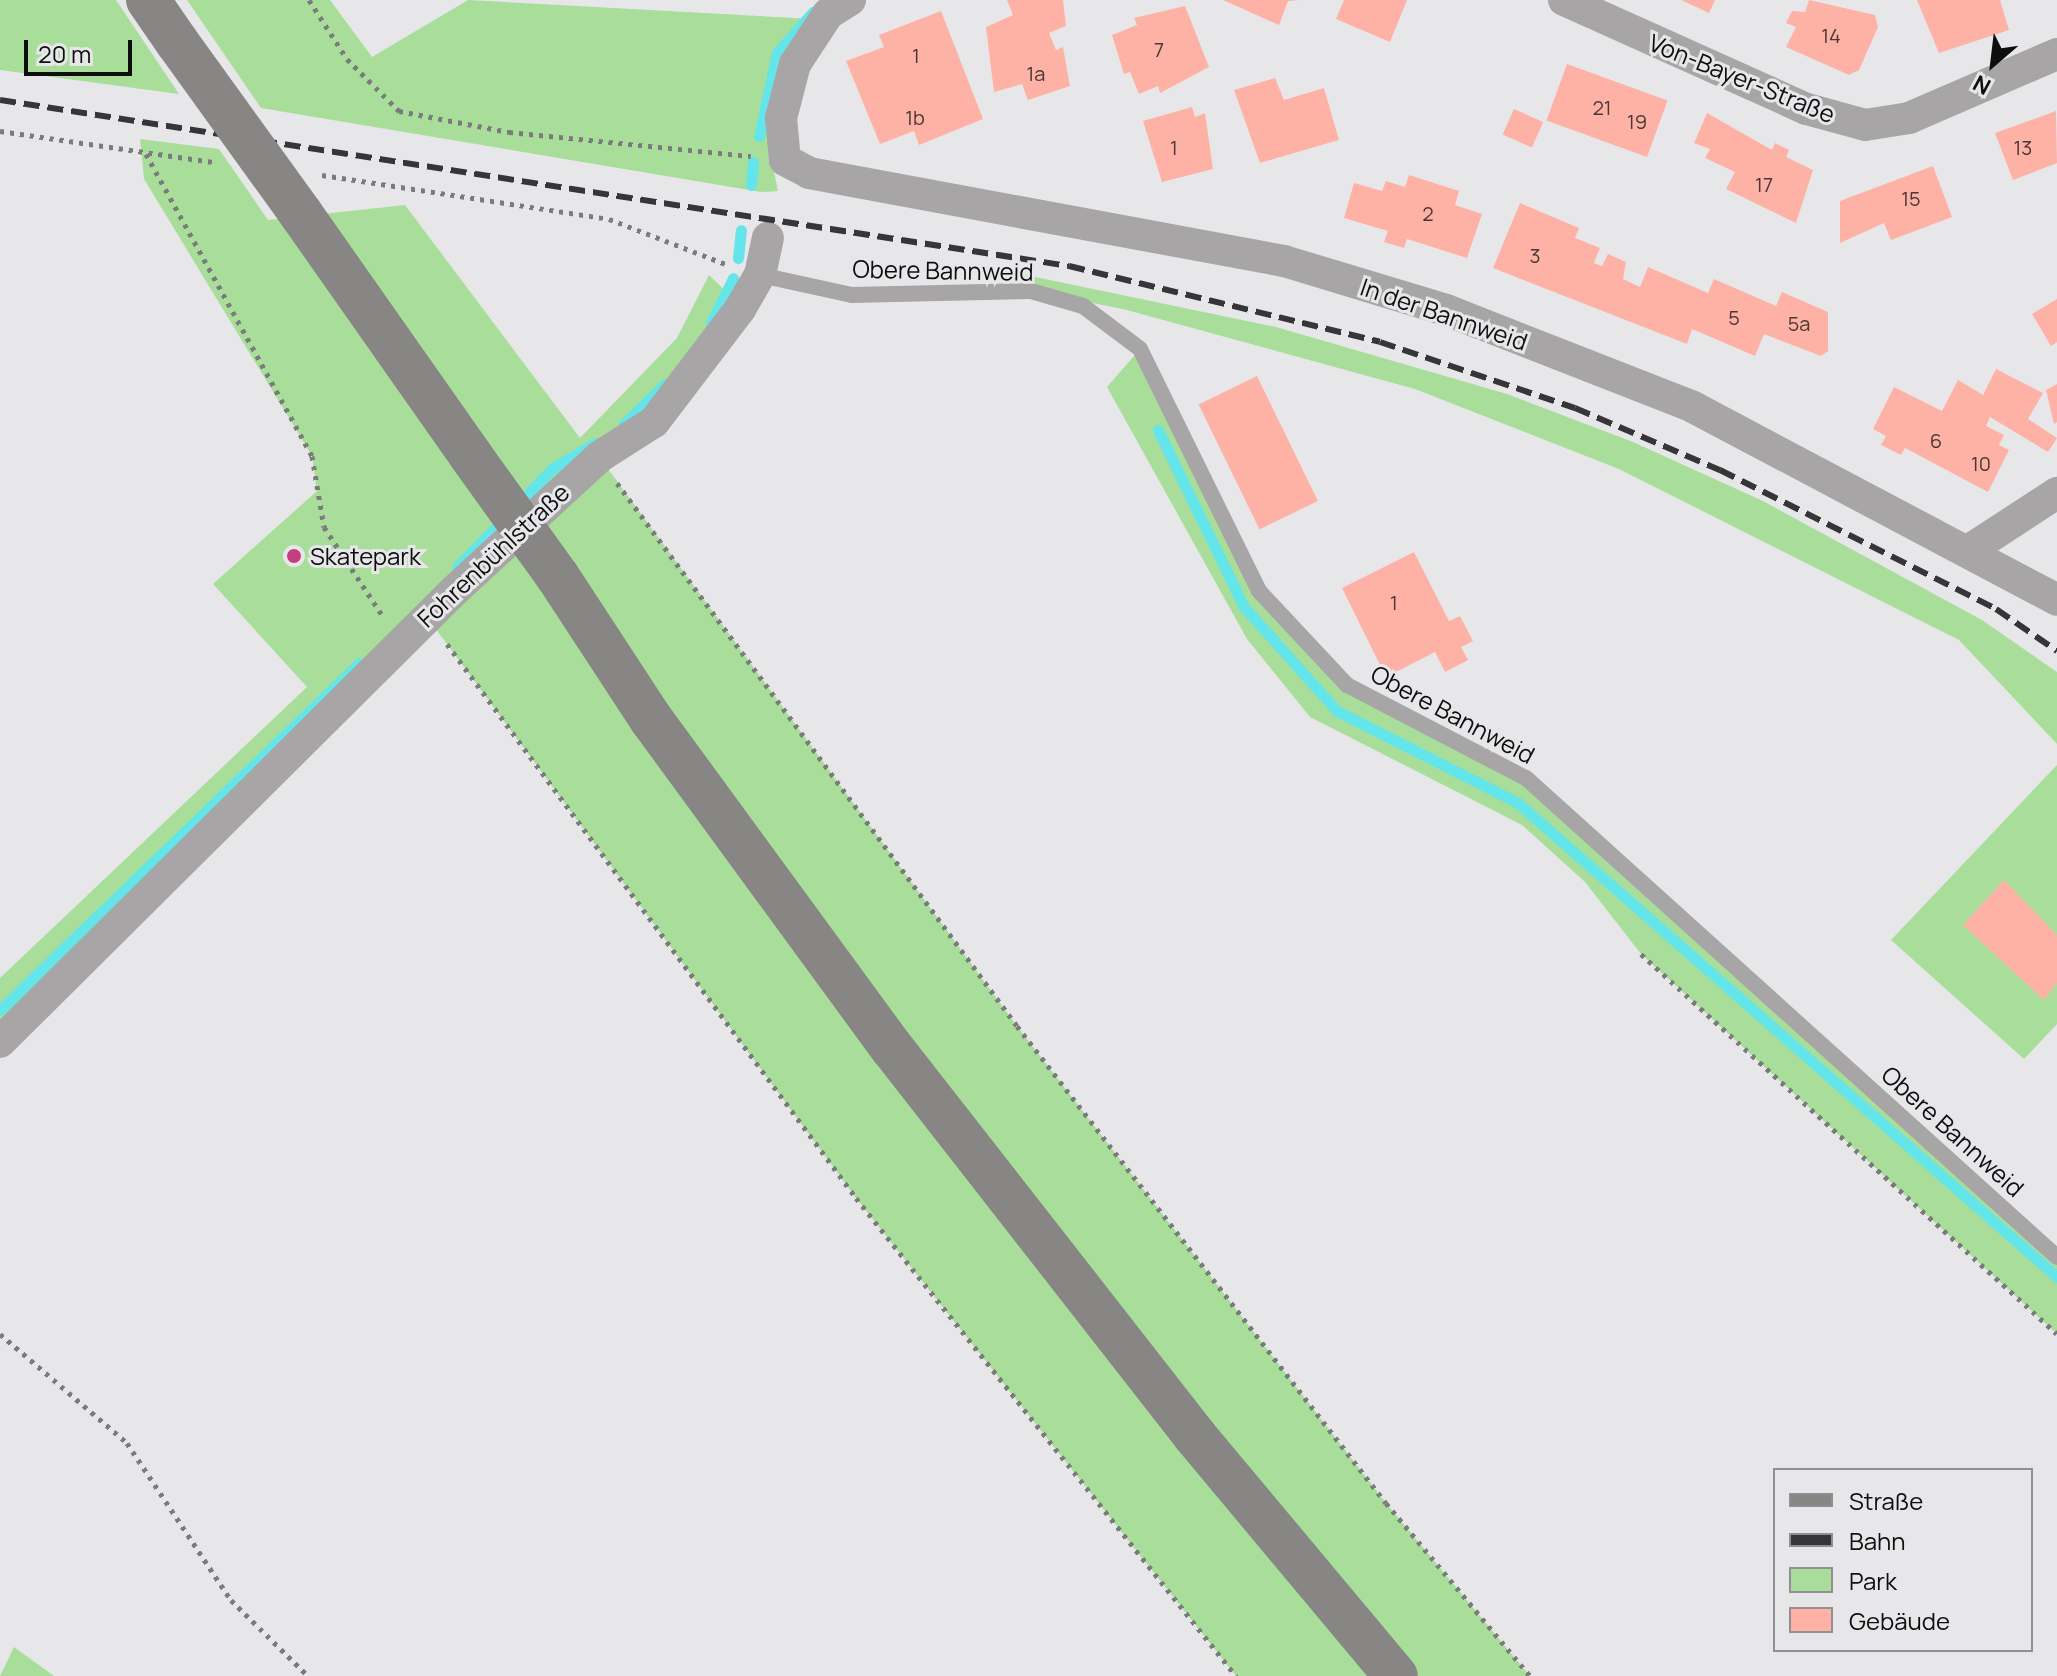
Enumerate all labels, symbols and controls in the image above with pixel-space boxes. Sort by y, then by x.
house number: 14 [1821,23,1841,47]
scale bar [28,24,136,74]
north arrow [1953,24,2033,104]
street label: Von-Bayer-Straße [1645,28,1839,128]
text: 20 m [38,37,91,70]
house number: 7 [1154,37,1164,61]
house number: 1 [912,43,920,67]
house number: 1a [1027,61,1045,85]
text: N [1968,68,1996,102]
house number: 21 [1592,95,1612,119]
house number: 1b [905,105,925,129]
house number: 19 [1627,109,1647,133]
house number: 1 [1170,135,1178,159]
house number: 13 [2014,135,2032,159]
house number: 17 [1755,172,1773,196]
house number: 15 [1901,186,1921,210]
house number: 2 [1422,201,1434,225]
house number: 3 [1529,243,1541,267]
street label: Obere Bannweid [852,254,1034,286]
street label: In der Bannweid [1357,272,1531,356]
house number: 5 [1728,305,1740,329]
house number: 5a [1788,311,1810,335]
house number: 6 [1930,428,1942,452]
house number: 10 [1971,451,1991,475]
street label: Fohrenbühlstraße [411,477,575,633]
place label: Skatepark [310,542,421,570]
marker: Skatepark [285,547,303,565]
house number: 1 [1390,590,1398,614]
street label: Obere Bannweid [1366,659,1540,769]
street label: Obere Bannweid [1876,1060,2030,1202]
legend [1773,1468,2033,1652]
text: Straße [1849,1484,1923,1517]
text: Bahn [1849,1524,1906,1557]
text: Park [1849,1564,1897,1597]
text: Gebäude [1849,1604,1950,1637]

